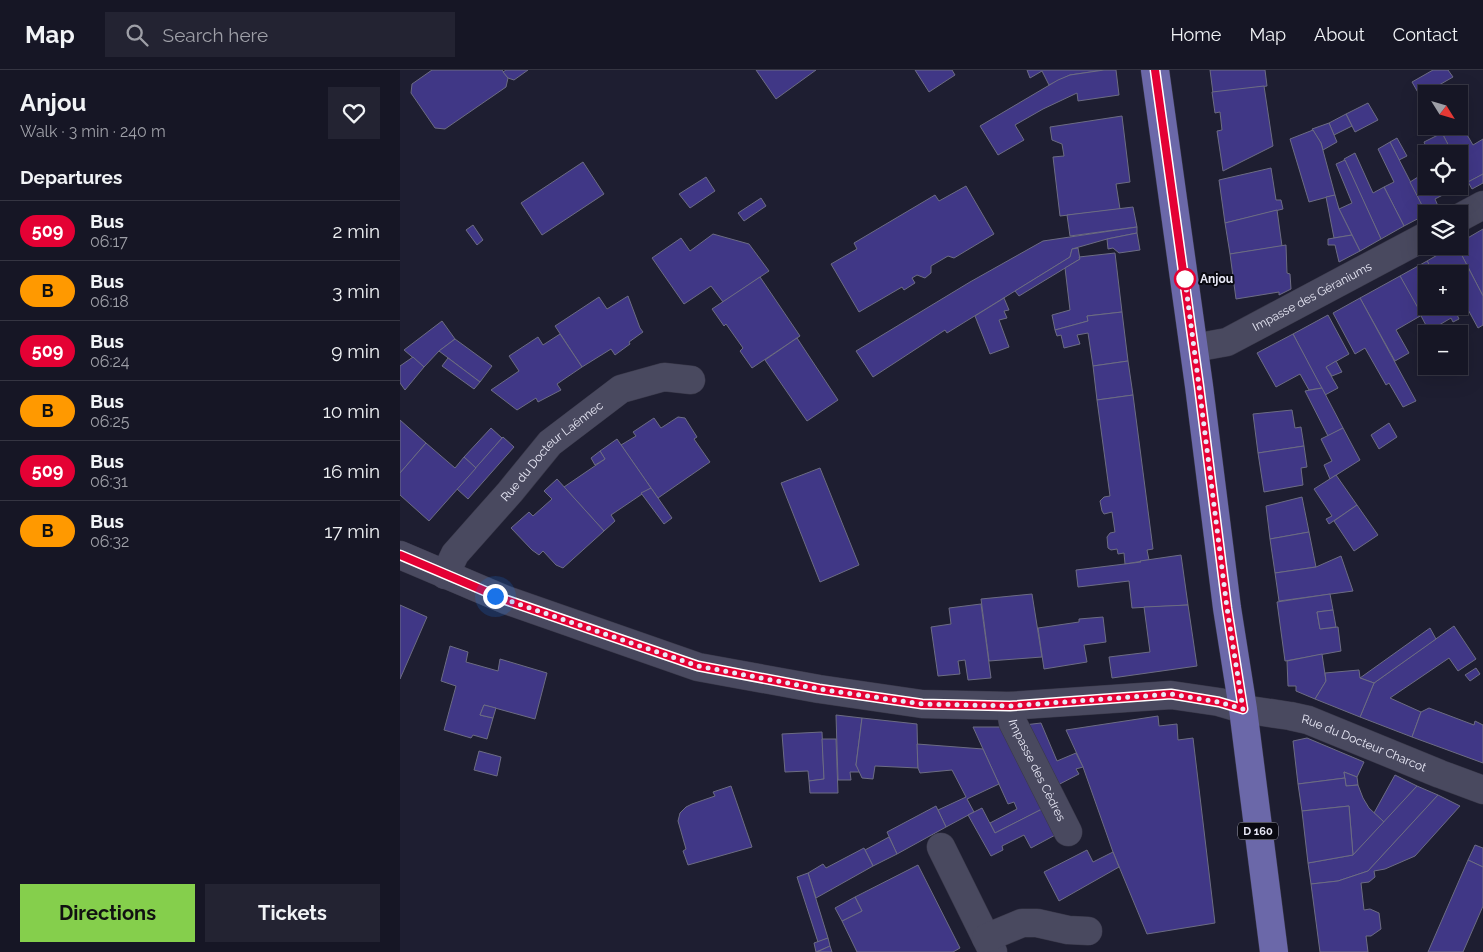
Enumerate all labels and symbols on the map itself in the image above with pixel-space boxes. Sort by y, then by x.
north arrow [1418,85,1468,135]
street label: Impasse des Géraniums [1250,259,1374,334]
marker: Anjou [1174,268,1196,290]
place label: Anjou [1200,272,1233,286]
street label: Rue du Docteur Laënnec [498,398,606,504]
your location [483,584,508,609]
street label: Rue du Docteur Charcot [1300,712,1428,775]
street label: Impasse des Cèdres [1005,718,1068,824]
road number: D 160 [1238,822,1278,839]

